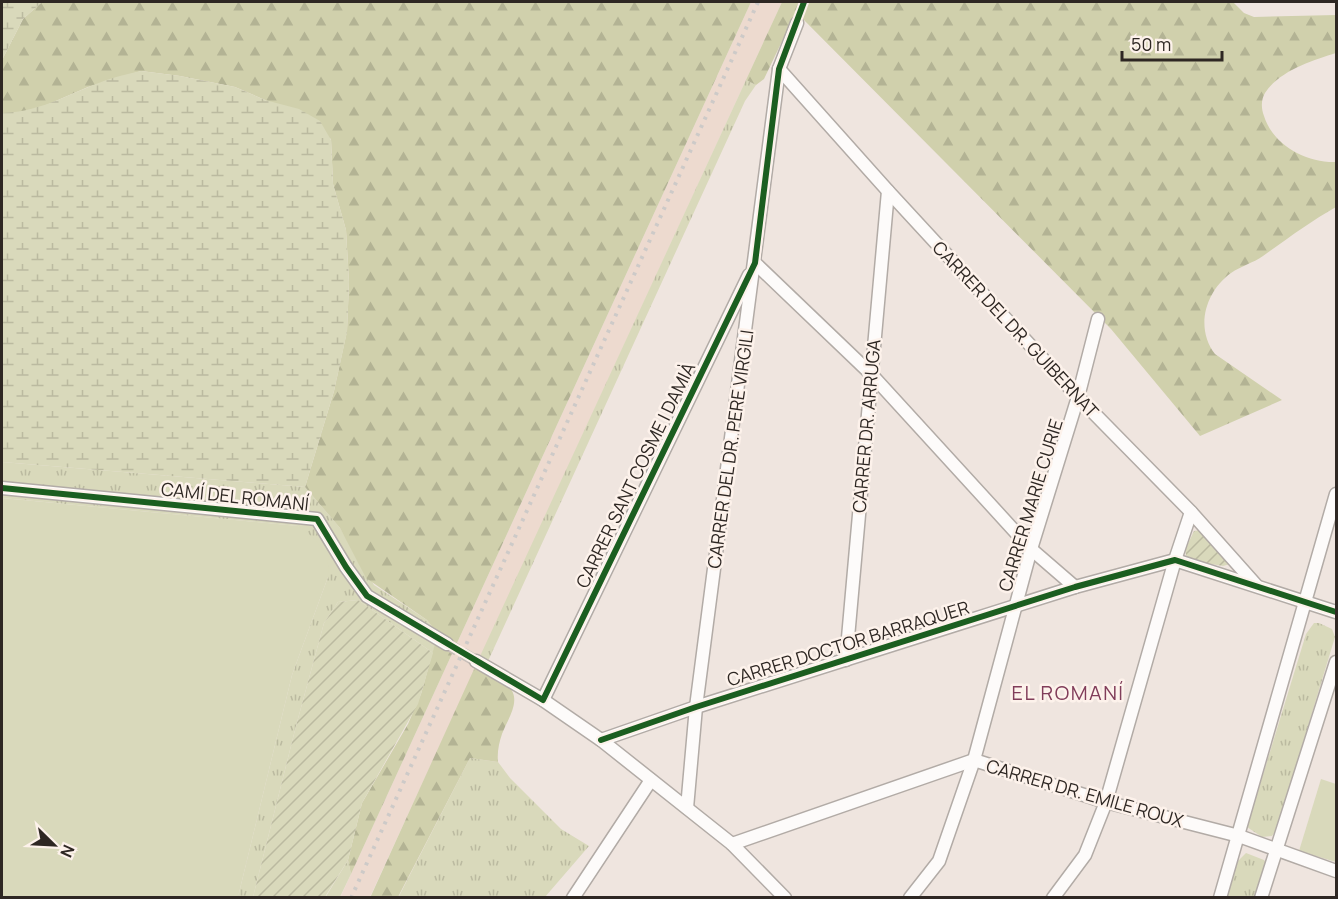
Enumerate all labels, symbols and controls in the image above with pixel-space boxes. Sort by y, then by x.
scale bar [1122,24,1222,62]
text: 50 m [1131,32,1171,56]
street label: CARRER DEL DR. GUIBERNAT [928,236,1104,423]
street label: CARRER DEL DR. PERE VIRGILI [701,328,759,570]
street label: CARRER DR. ARRUGA [846,338,886,514]
street label: CARRER SANT COSME I DAMIÀ [570,358,700,592]
street label: CARRER MARIE CURIE [992,416,1068,594]
street label: CAMÍ DEL ROMANÍ [160,476,310,516]
street label: CARRER DOCTOR BARRAQUER [724,595,972,691]
district label: EL ROMANÍ [1011,679,1125,706]
street label: CARRER DR. EMILE ROUX [984,753,1186,833]
north arrow [24,815,84,875]
text: N [55,841,80,861]

